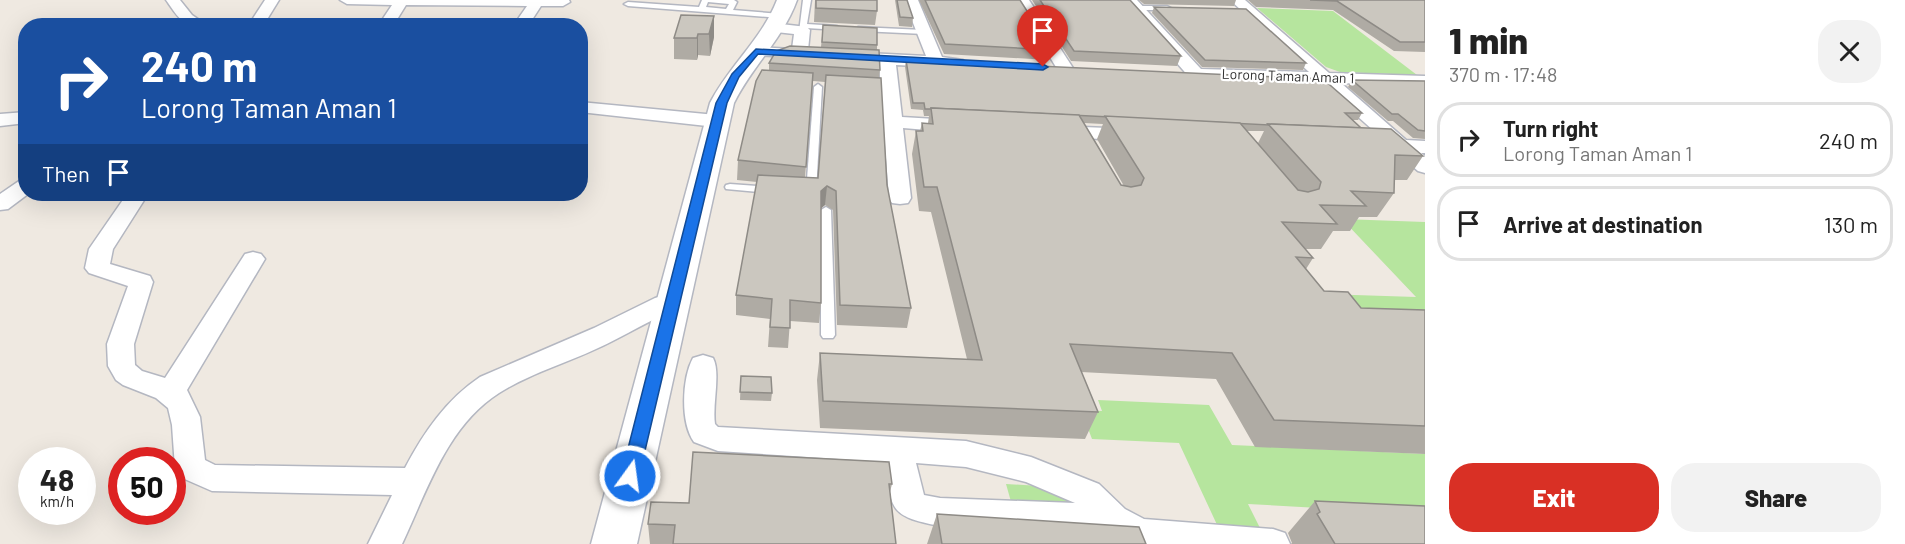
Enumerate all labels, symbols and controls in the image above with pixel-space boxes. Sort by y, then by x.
pin [1017,5,1068,67]
icon: arrive [1026,14,1059,47]
text: 1 min [1449,18,1528,61]
button: close [1818,20,1881,83]
text: 240 m [141,40,257,90]
icon: right [42,42,120,120]
text: 370 m · 17:48 [1449,62,1557,86]
street label: Lorong Taman Aman 1 [1221,65,1355,86]
text: Lorong Taman Aman 1 [141,91,397,123]
text: Turn right [1503,115,1598,141]
icon: right [1452,123,1485,156]
text: 240 m [1819,127,1878,153]
text: Lorong Taman Aman 1 [1503,141,1692,165]
icon: arrive [102,156,135,189]
text: Then [42,160,90,186]
icon: arrive [1452,207,1485,240]
text: Arrive at destination [1503,211,1702,237]
text: 130 m [1824,211,1878,237]
position arrow [598,444,662,508]
speed limit sign: 50 [108,447,186,525]
text: 48 [40,461,74,497]
button: Exit [1449,463,1659,532]
button: Share [1671,463,1881,532]
text: km/h [40,492,74,510]

